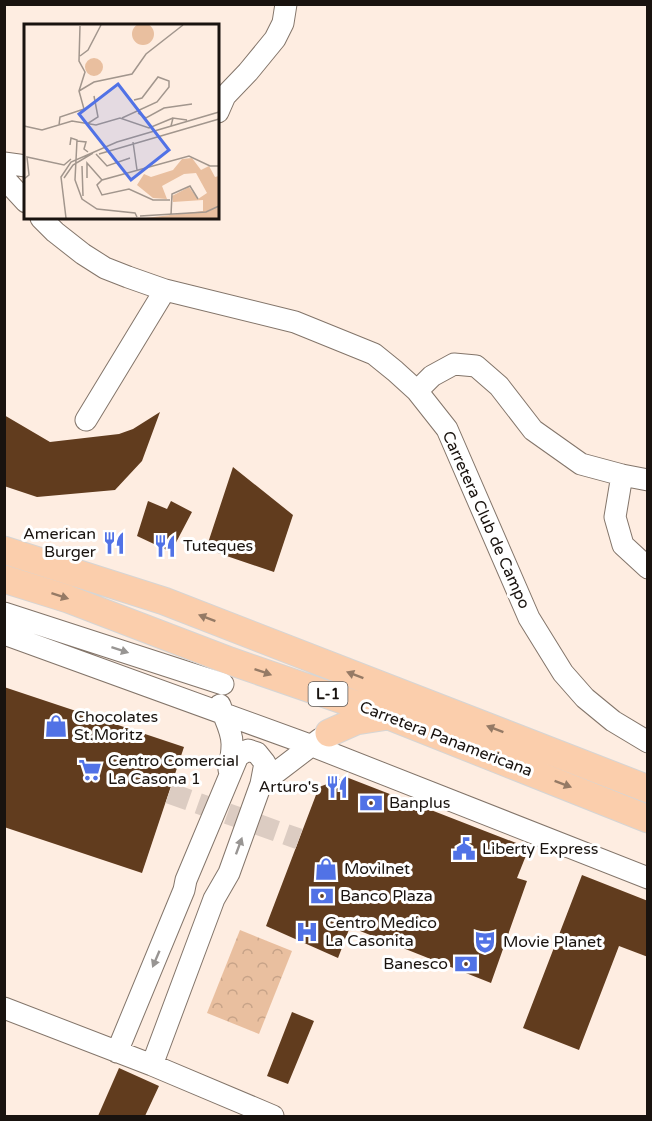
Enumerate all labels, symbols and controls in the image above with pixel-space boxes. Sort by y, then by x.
inset map [24,24,219,219]
street label: Carretera Club de Campo [438,428,534,612]
place label: American Burger [23,524,97,562]
restaurant icon: American Burger [101,530,127,556]
restaurant icon: Tuteques [152,533,178,559]
place label: Tuteques [183,536,253,556]
one-way arrow [51,592,69,602]
one-way arrow [198,612,216,622]
one-way arrow [111,646,129,656]
one-way arrow [254,667,272,677]
one-way arrow [346,670,364,680]
road number: L-1 [308,682,348,706]
street label: Carretera Panamericana [357,697,535,781]
place label: Chocolates St.Moritz [74,707,158,745]
shop icon: Chocolates St.Moritz [43,713,69,739]
one-way arrow [486,724,504,734]
place label: Centro Comercial La Casona 1 [108,751,239,789]
supermarket icon: Centro Comercial La Casona 1 [77,757,103,783]
restaurant icon: Arturo's [324,774,350,800]
place label: Arturo's [259,777,319,797]
one-way arrow [555,779,573,789]
bank icon: Banplus [358,790,384,816]
place label: Banplus [389,793,450,813]
public building icon: Liberty Express [451,836,477,862]
one-way arrow [234,837,244,855]
place label: Liberty Express [482,839,599,859]
shop icon: Movilnet [313,856,339,882]
place label: Movilnet [344,859,410,879]
bank icon: Banco Plaza [309,883,335,909]
place label: Banco Plaza [340,886,433,906]
place label: Centro Medico La Casonita [325,913,437,951]
hospital icon: Centro Medico La Casonita [294,919,320,945]
theatre icon: Movie Planet [472,929,498,955]
place label: Movie Planet [503,932,602,952]
one-way arrow [151,950,161,968]
bank icon: Banesco [453,951,479,977]
place label: Banesco [383,954,448,974]

